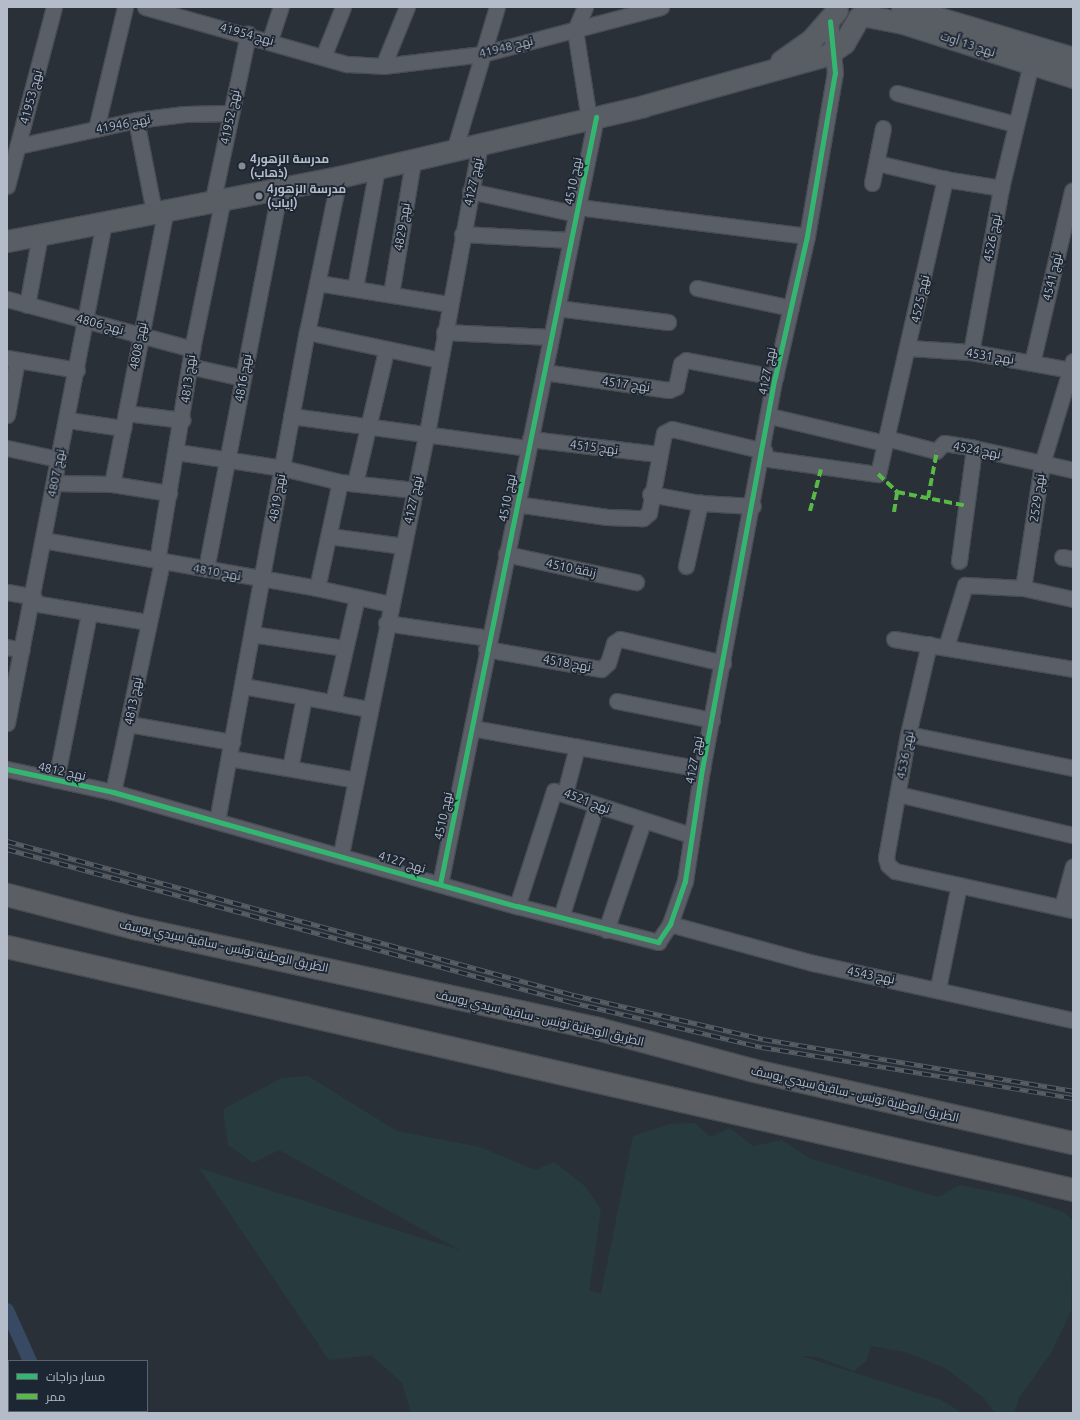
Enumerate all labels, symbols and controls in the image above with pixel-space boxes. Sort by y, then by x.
street label: نهج 41954 [218,20,276,48]
street label: نهج 13 أوت [939,28,997,60]
street label: نهج 41948 [477,33,535,61]
street label: نهج 41953 [17,68,45,126]
street label: نهج 41952 [217,88,243,146]
street label: نهج 41946 [95,112,151,136]
place label: مدرسة الزهور4 (ذهاب) [250,152,329,180]
street label: نهج 4510 [561,156,585,206]
street label: نهج 4127 [461,157,485,207]
marker: مدرسة الزهور4 (ذهاب) [237,161,247,171]
place label: مدرسة الزهور4 (إياب) [267,182,346,210]
marker: مدرسة الزهور4 (إياب) [254,191,264,201]
street label: نهج 4829 [391,202,413,252]
street label: نهج 4526 [980,213,1004,263]
street label: نهج 4541 [1040,252,1064,302]
street label: نهج 4525 [908,274,932,324]
street label: نهج 4806 [75,311,125,337]
street label: نهج 4808 [126,321,150,371]
street label: نهج 4531 [965,345,1015,367]
street label: نهج 4127 [755,346,779,396]
street label: نهج 4816 [232,353,254,403]
street label: نهج 4813 [178,354,198,404]
street label: نهج 4517 [601,373,651,395]
street label: نهج 4515 [569,437,619,457]
street label: نهج 4524 [952,438,1002,462]
street label: نهج 4807 [44,448,68,498]
street label: نهج 4819 [266,473,288,523]
street label: نهج 4510 [495,473,519,523]
street label: نهج 2529 [1026,473,1048,523]
street label: نهج 4127 [401,475,425,525]
street label: زنقة 4510 [545,556,597,580]
street label: نهج 4810 [192,561,242,583]
street label: نهج 4518 [542,652,592,674]
street label: نهج 4813 [121,676,145,726]
street label: نهج 4536 [893,730,917,780]
street label: نهج 4127 [682,735,706,785]
street label: نهج 4812 [37,759,87,783]
street label: نهج 4521 [562,786,612,816]
street label: نهج 4510 [431,791,455,841]
street label: نهج 4127 [377,848,427,876]
street label: الطريق الوطنية تونس - ساقية سيدي يوسف [118,917,330,975]
street label: نهج 4543 [846,963,896,987]
street label: الطريق الوطنية تونس - ساقية سيدي يوسف [435,987,645,1049]
street label: الطريق الوطنية تونس - ساقية سيدي يوسف [750,1063,960,1125]
legend [8,1360,148,1412]
text: مسار دراجات [46,1370,105,1383]
text: ممر [46,1390,65,1403]

